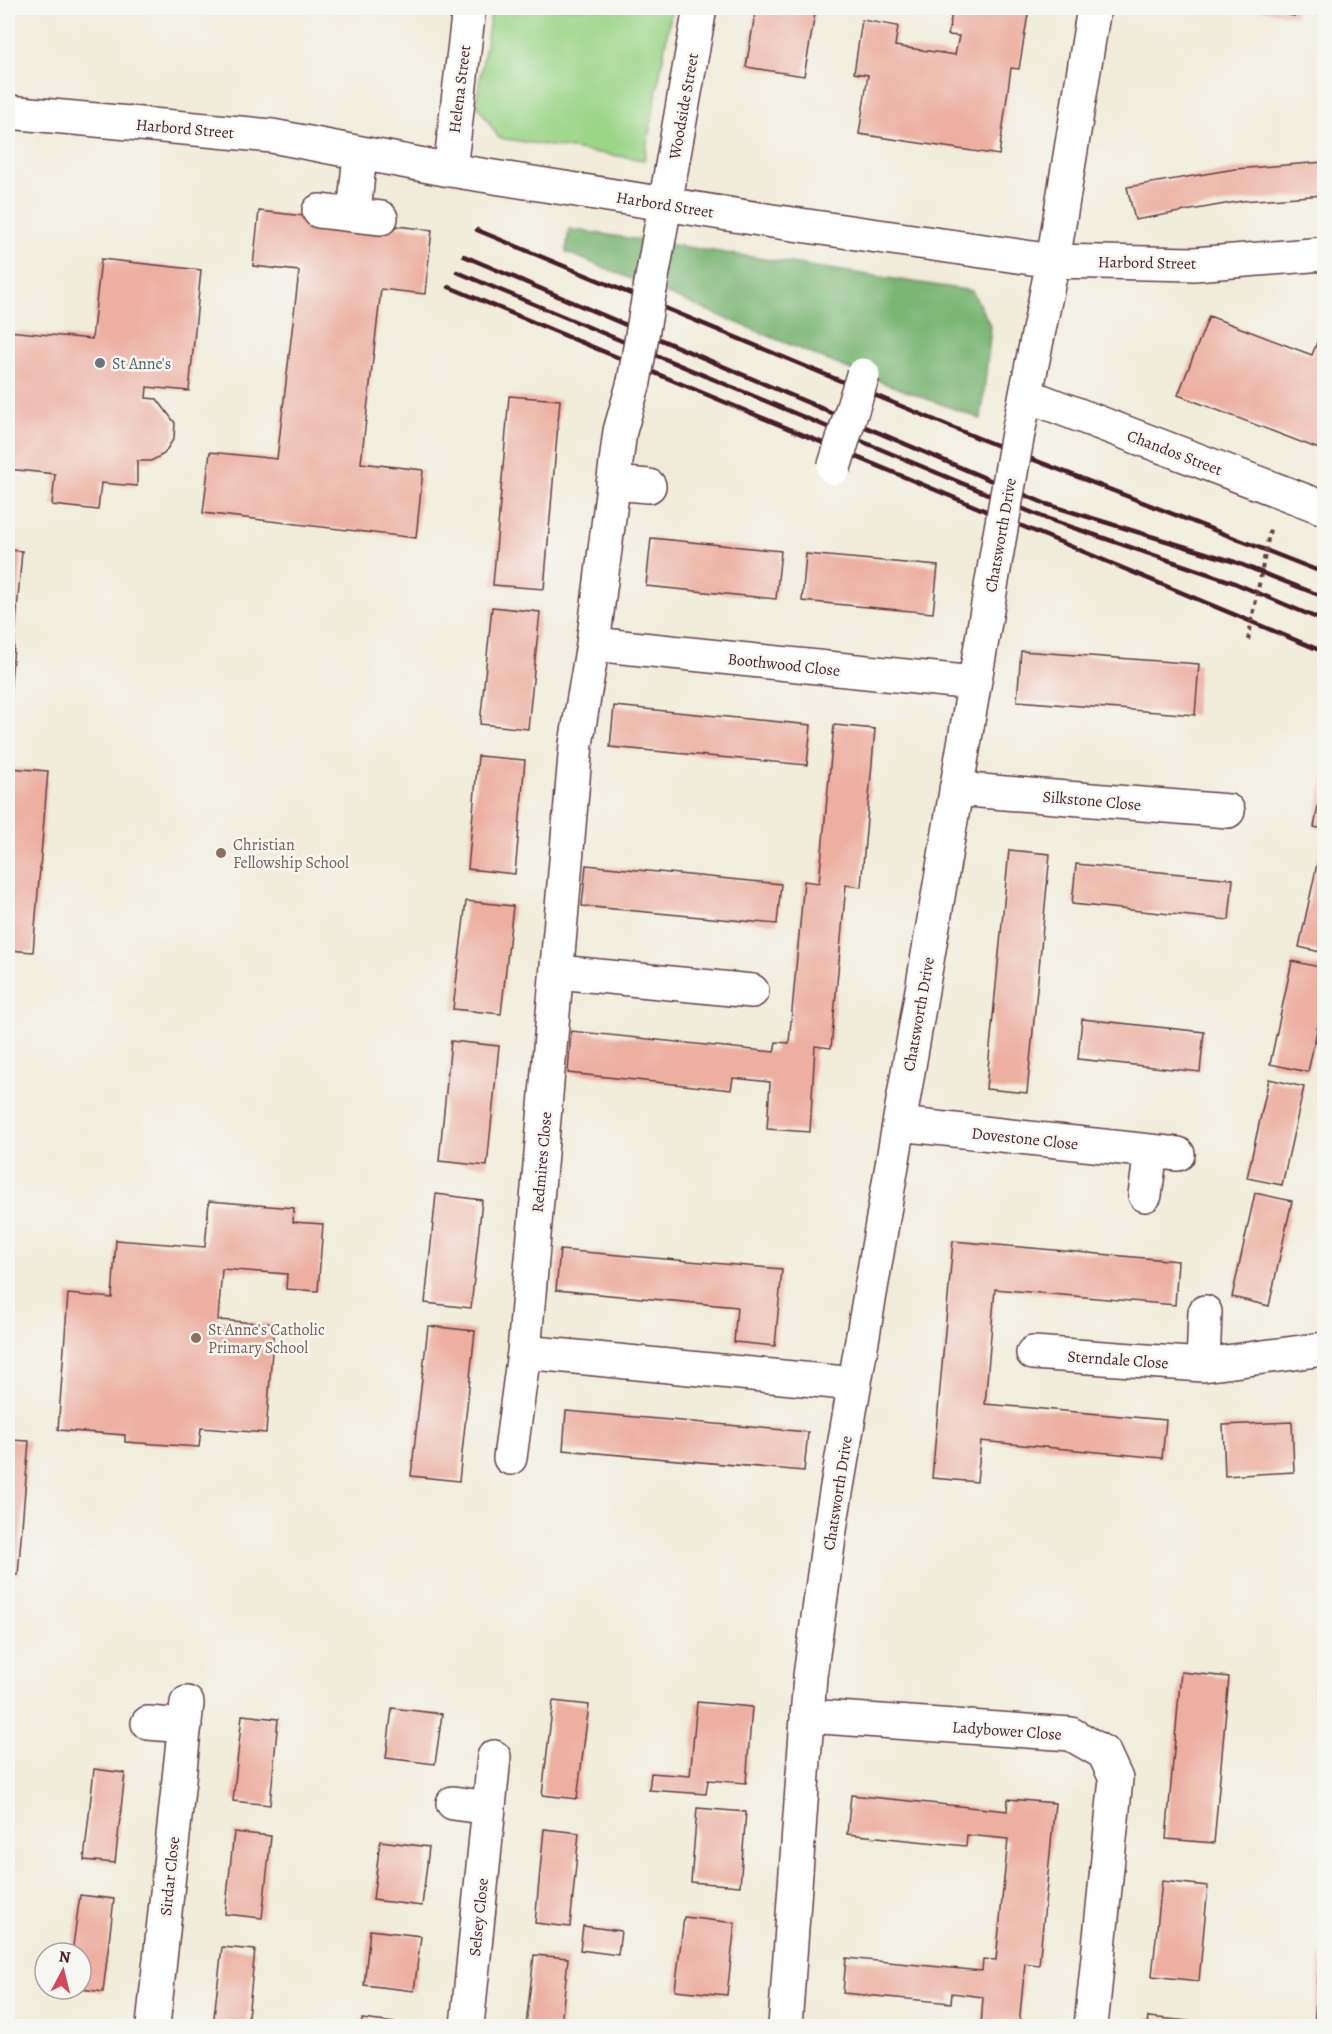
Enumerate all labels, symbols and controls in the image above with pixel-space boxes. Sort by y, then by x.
street label: Helena Street [444,44,476,134]
street label: Woodside Street [664,51,704,162]
street label: Harbord Street [135,114,235,144]
street label: Harbord Street [614,186,715,224]
street label: Harbord Street [1098,251,1196,275]
place label: St Anne's [112,353,171,375]
marker: St Anne's [93,356,107,370]
street label: Chandos Street [1124,425,1225,481]
street label: Chatsworth Drive [980,476,1022,594]
street label: Boothwood Close [727,648,841,682]
street label: Silkstone Close [1042,786,1142,816]
place label: Christian Fellowship School [233,834,349,874]
marker: Christian Fellowship School [214,846,228,860]
street label: Chatsworth Drive [898,955,940,1073]
street label: Redmires Close [527,1111,557,1213]
street label: Dovestone Close [970,1122,1079,1156]
place label: St Anne's Catholic Primary School [208,1319,325,1359]
marker: St Anne's Catholic Primary School [189,1331,203,1345]
street label: Sterndale Close [1066,1345,1169,1375]
street label: Chatsworth Drive [818,1434,858,1552]
street label: Ladybower Close [951,1716,1063,1746]
street label: Sirdar Close [155,1835,185,1917]
street label: Selsey Close [464,1877,494,1957]
north arrow [33,1941,93,2001]
text: N [58,1945,72,1969]

